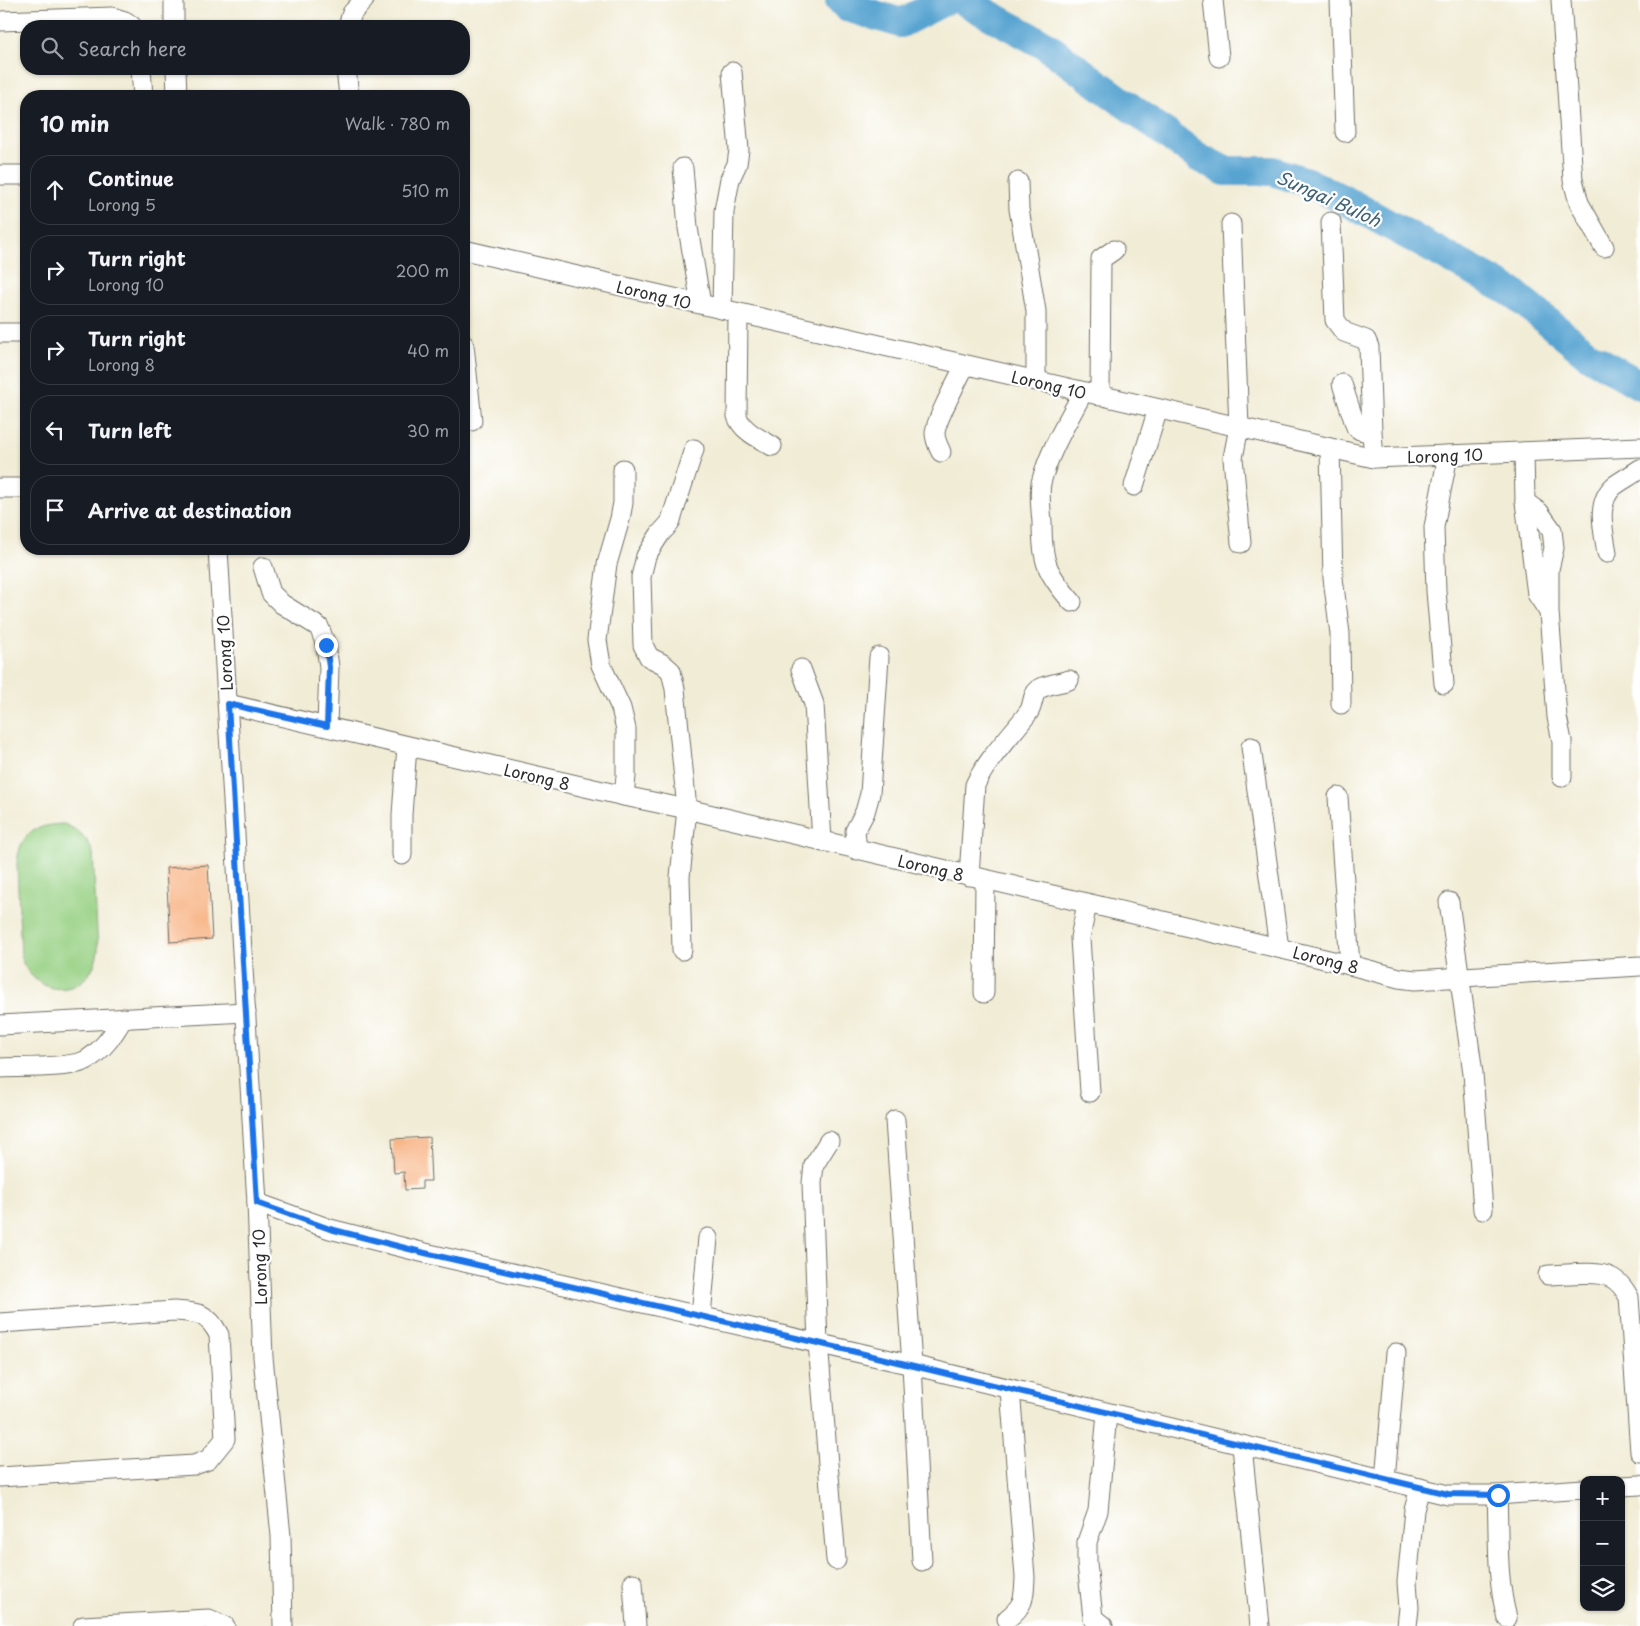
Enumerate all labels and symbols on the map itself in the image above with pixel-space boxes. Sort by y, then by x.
water label: Sungai Buloh [1273,163,1386,233]
street label: Lorong 10 [614,274,694,314]
street label: Lorong 10 [1009,364,1089,404]
street label: Lorong 10 [1407,442,1483,468]
street label: Lorong 10 [210,614,238,692]
route end [315,634,338,657]
street label: Lorong 8 [502,757,572,795]
street label: Lorong 8 [896,848,966,886]
street label: Lorong 8 [1291,939,1361,979]
street label: Lorong 10 [246,1229,272,1305]
route start [1487,1484,1510,1507]

